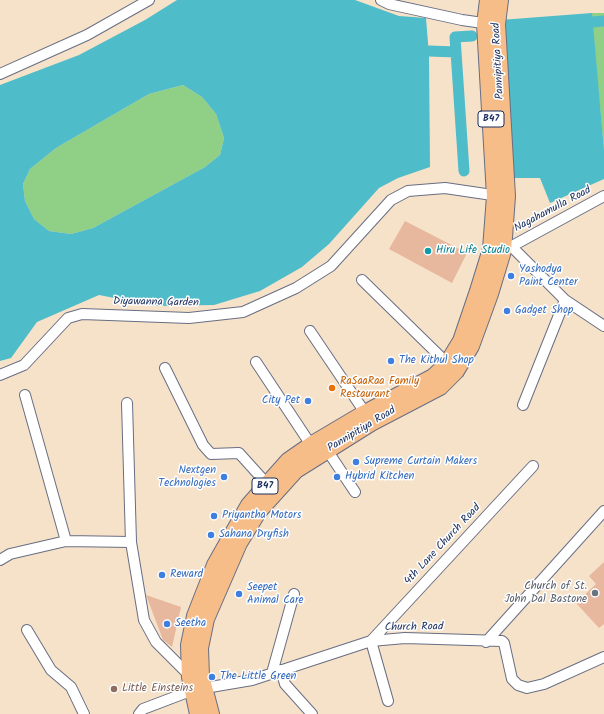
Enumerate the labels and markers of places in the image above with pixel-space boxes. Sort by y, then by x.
place label: Hiru Life Studio [436,244,510,258]
marker: Hiru Life Studio [423,246,433,256]
place label: Yashodya Paint Center [519,263,578,289]
marker: Yashodya Paint Center [506,271,516,281]
place label: Gadget Shop [515,304,573,318]
marker: Gadget Shop [502,306,512,316]
place label: The Kithul Shop [399,354,474,368]
marker: The Kithul Shop [386,356,396,366]
place label: RaSaaRaa Family Restaurant [340,375,419,401]
marker: RaSaaRaa Family Restaurant [327,383,337,393]
place label: City Pet [262,394,300,408]
marker: City Pet [303,396,313,406]
place label: Supreme Curtain Makers [364,455,477,469]
marker: Supreme Curtain Makers [351,457,361,467]
place label: Nextgen Technologies [158,464,216,490]
place label: Hybrid Kitchen [345,470,414,484]
marker: Nextgen Technologies [219,472,229,482]
marker: Hybrid Kitchen [332,472,342,482]
place label: Priyantha Motors [222,509,301,523]
marker: Priyantha Motors [209,511,219,521]
place label: Sahana Dryfish [219,528,289,542]
marker: Sahana Dryfish [206,530,216,540]
place label: Reward [170,568,203,582]
marker: Reward [157,570,167,580]
place label: Church of St. John Dal Bastone [504,580,587,606]
place label: Seepet Animal Care [247,581,304,607]
marker: Church of St. John Dal Bastone [590,588,600,598]
marker: Seepet Animal Care [234,589,244,599]
place label: Seetha [175,617,206,631]
marker: Seetha [162,619,172,629]
place label: The Little Green [220,670,296,684]
marker: The Little Green [207,672,217,682]
place label: Little Einsteins [122,682,193,696]
marker: Little Einsteins [109,684,119,694]

